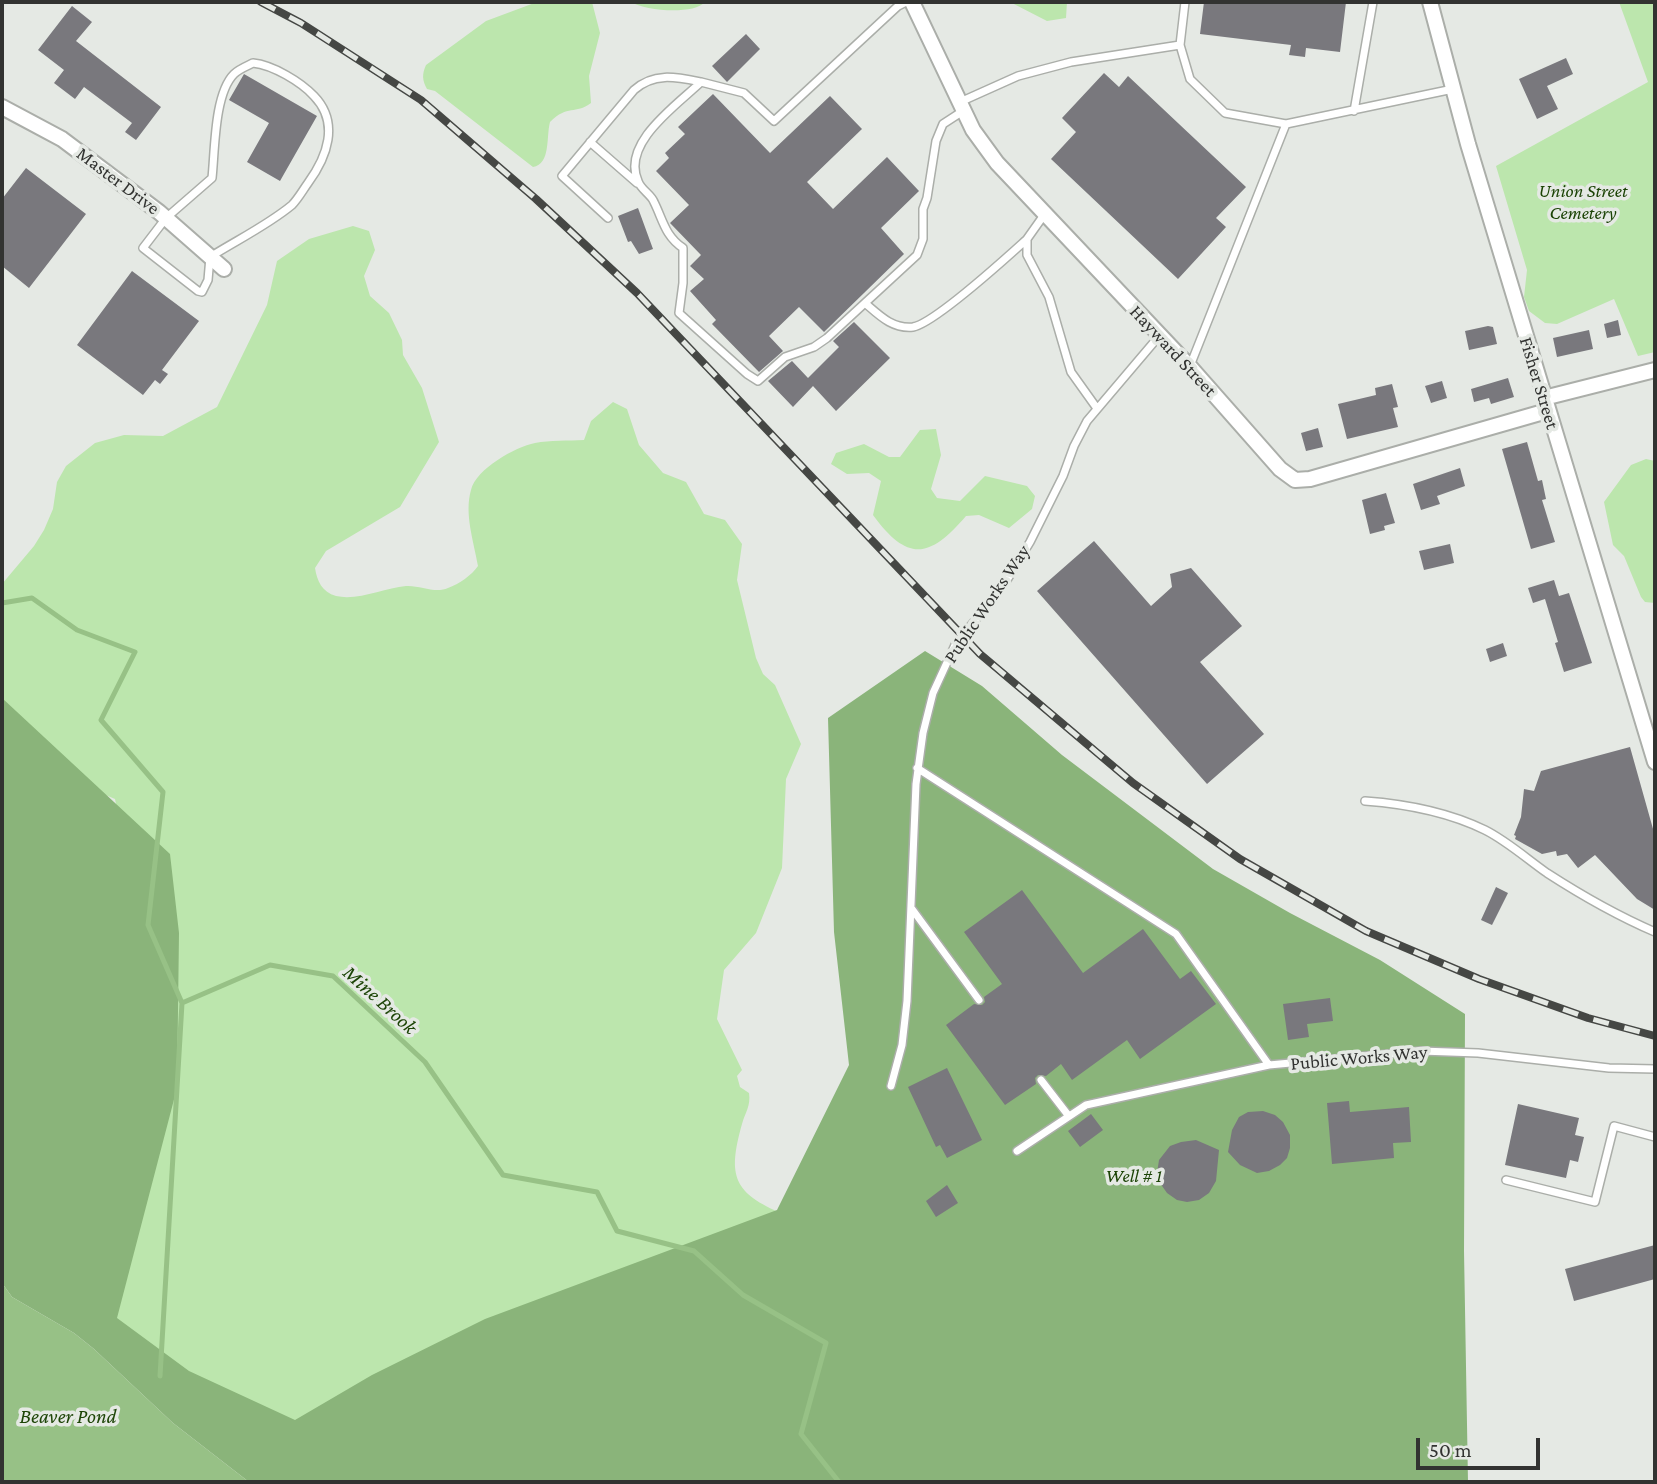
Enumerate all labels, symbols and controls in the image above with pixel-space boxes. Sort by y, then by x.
street label: Master Drive [72,142,164,220]
park label: Union Street Cemetery [1538,180,1628,224]
street label: Hayward Street [1125,300,1221,402]
street label: Fisher Street [1514,334,1564,432]
street label: Public Works Way [939,541,1035,667]
water label: Mine Brook [338,960,422,1040]
street label: Public Works Way [1290,1041,1428,1075]
park label: Well # 1 [1106,1165,1162,1187]
water label: Beaver Pond [20,1404,116,1430]
scale bar [1419,1424,1543,1468]
text: 50 m [1429,1438,1472,1462]

